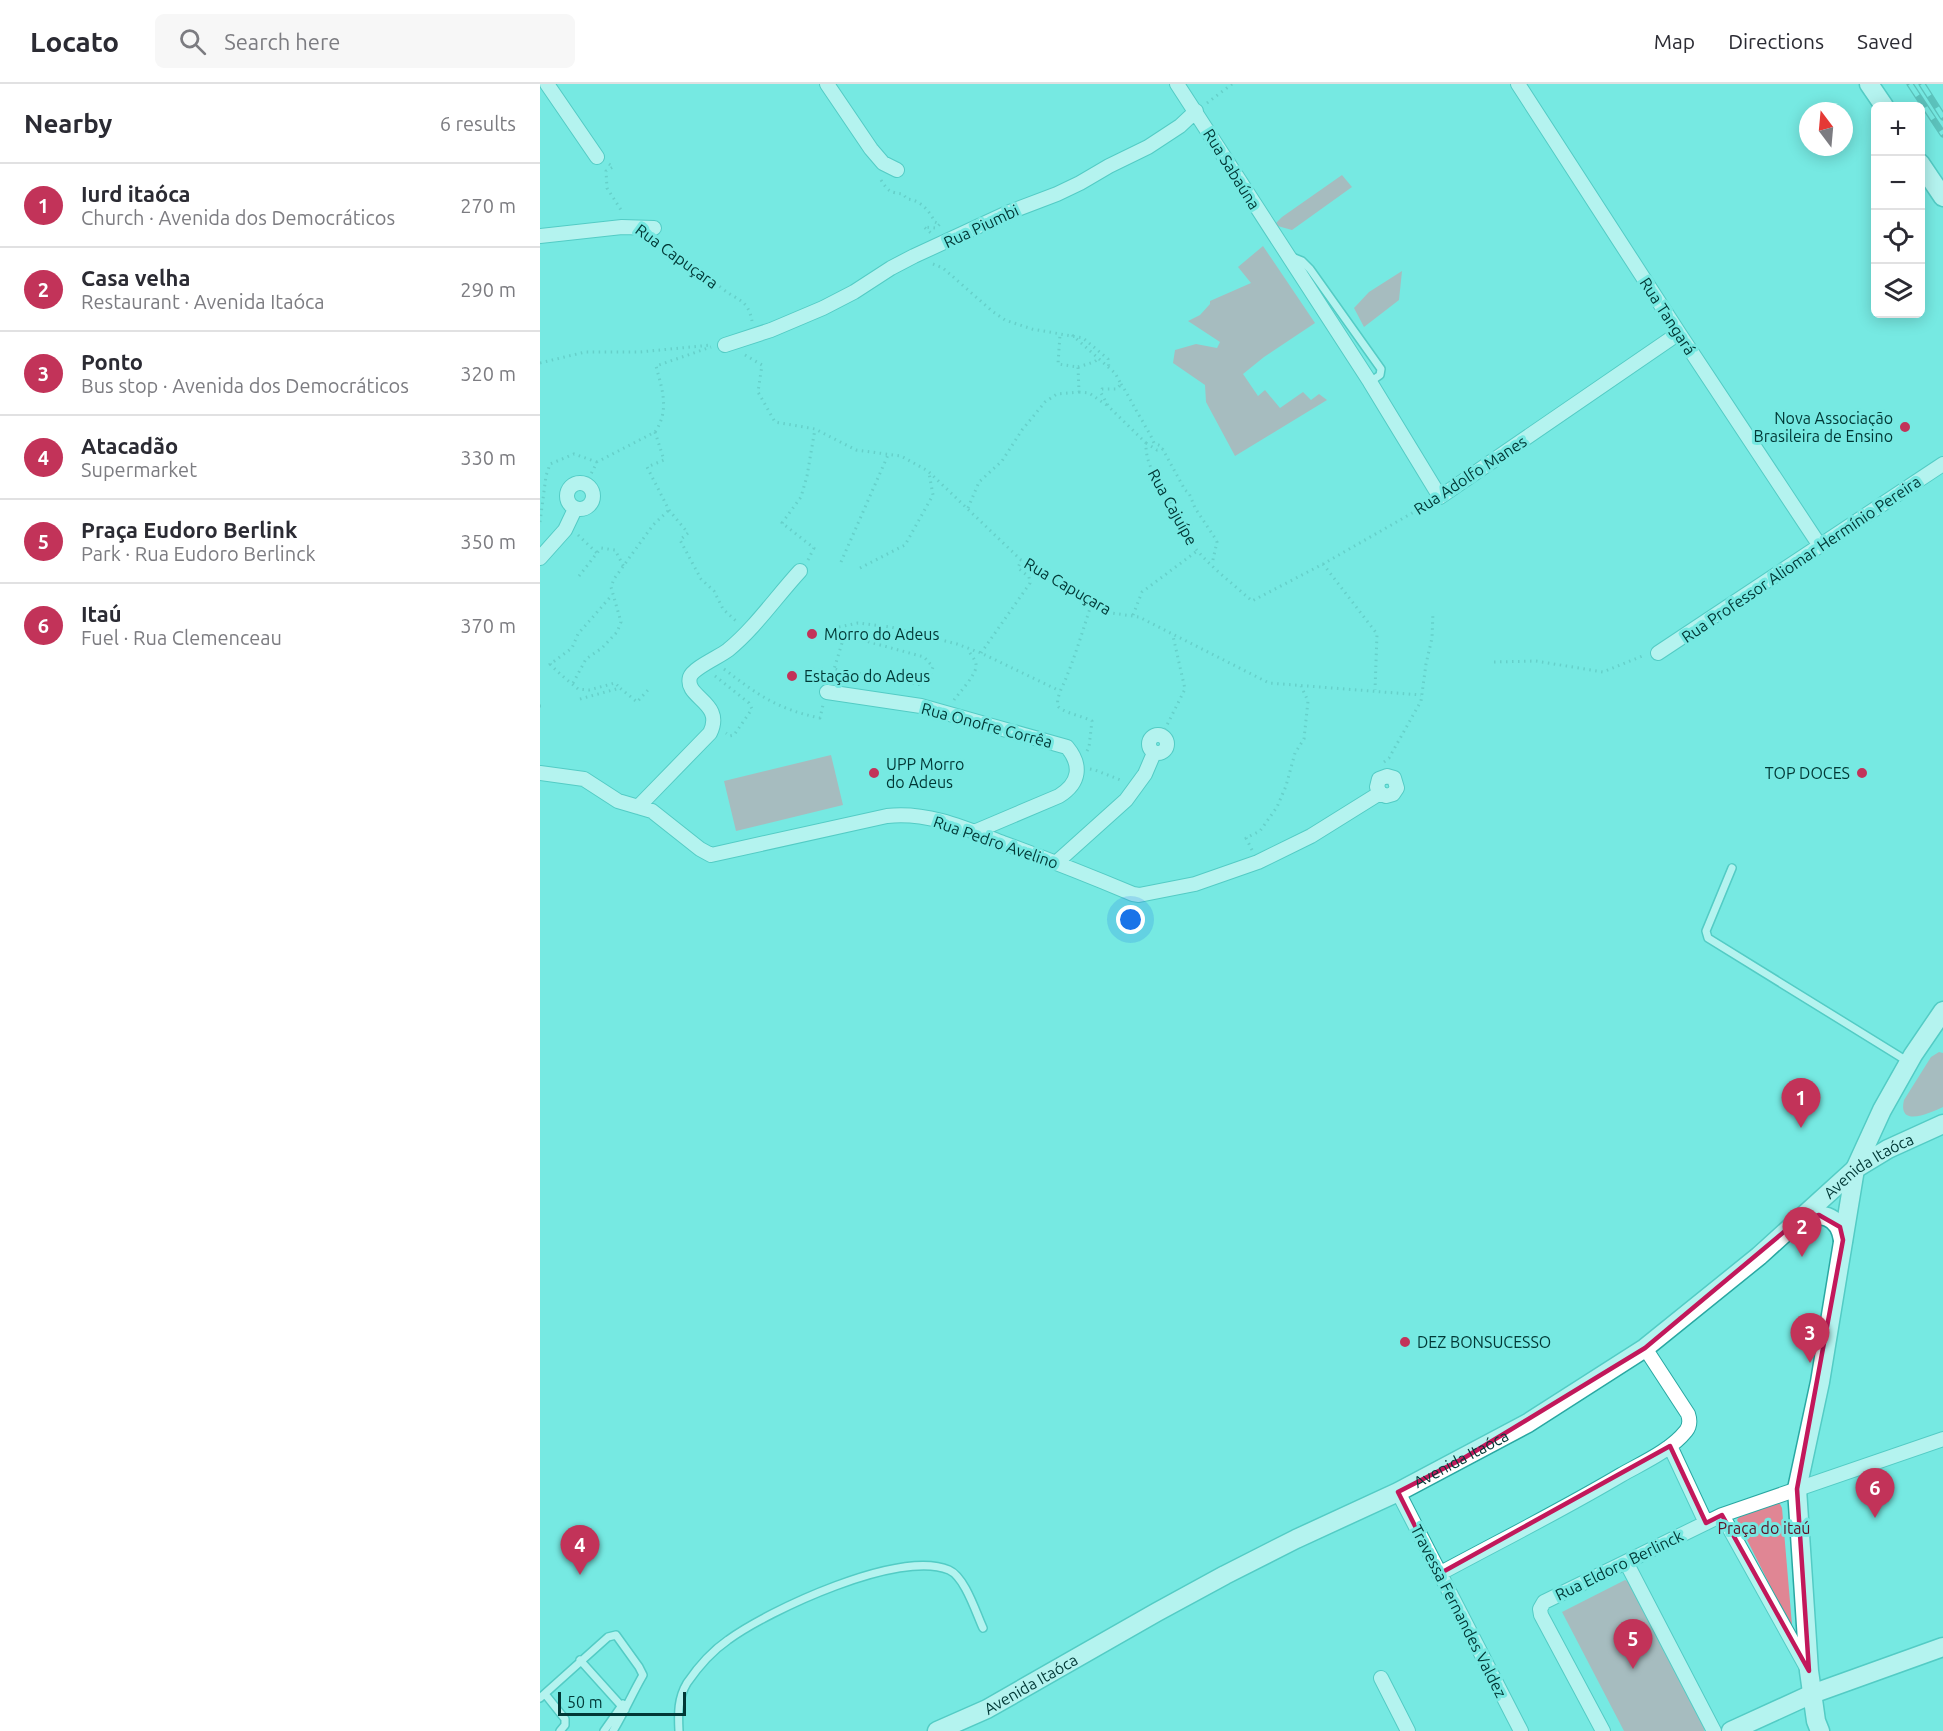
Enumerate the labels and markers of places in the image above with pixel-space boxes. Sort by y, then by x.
place label: Nova Associação Brasileira de Ensino [1754,409,1893,445]
marker: Nova Associação Brasileira de Ensino [1898,420,1912,434]
place label: Morro do Adeus [824,625,939,643]
marker: Morro do Adeus [805,627,819,641]
place label: Estação do Adeus [804,667,930,685]
marker: Estação do Adeus [785,669,799,683]
place label: UPP Morro do Adeus [886,755,964,791]
place label: TOP DOCES [1765,764,1850,782]
marker: UPP Morro do Adeus [867,766,881,780]
marker: TOP DOCES [1855,766,1869,780]
pin: 1 [1782,1078,1820,1128]
pin: 2 [1782,1208,1822,1257]
pin: 3 [1790,1314,1830,1363]
place label: DEZ BONSUCESSO [1417,1333,1551,1351]
marker: DEZ BONSUCESSO [1398,1335,1412,1349]
pin: 6 [1856,1468,1894,1518]
pin: 4 [560,1526,600,1575]
pin: 5 [1614,1620,1652,1669]

